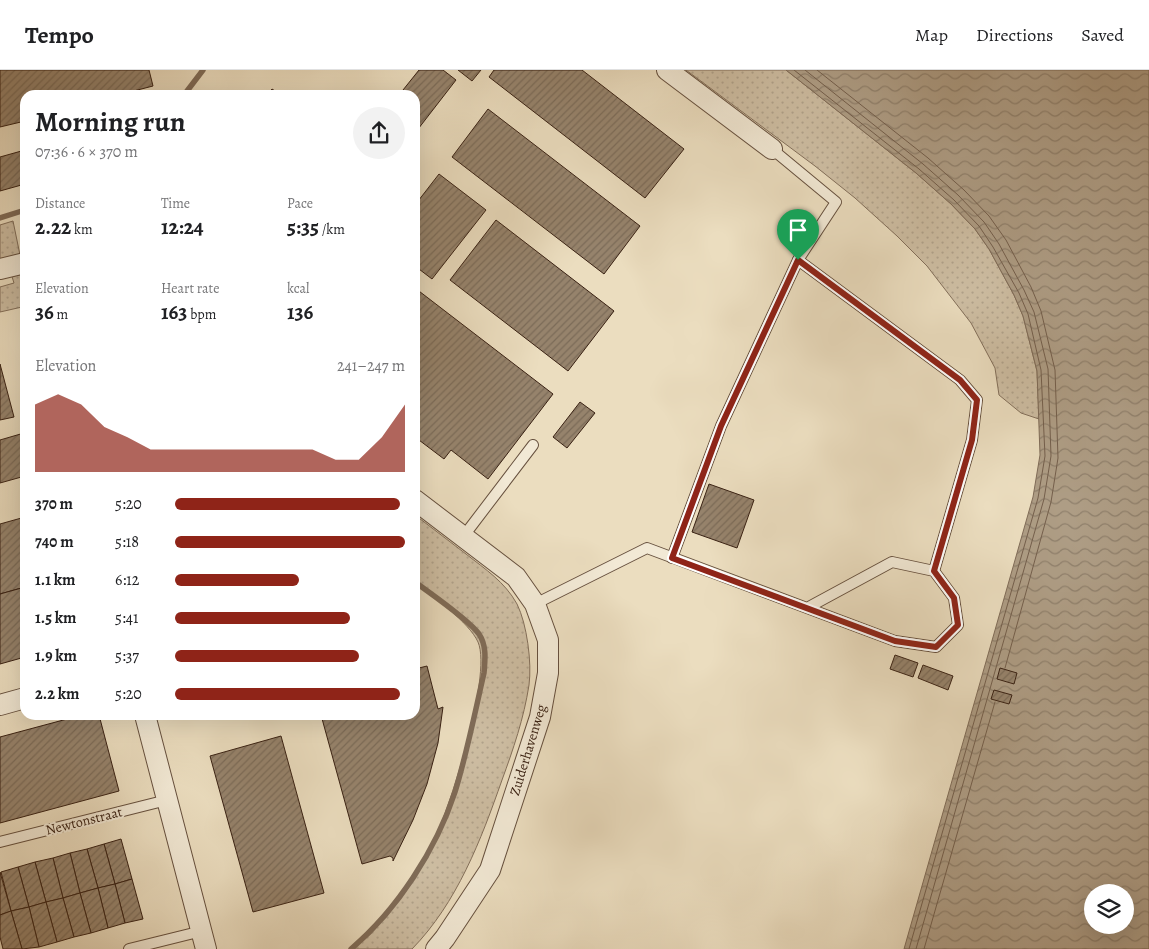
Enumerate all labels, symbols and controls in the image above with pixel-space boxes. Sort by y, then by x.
text: Tempo [25,19,94,51]
text: Map [915,23,948,47]
text: Directions [976,23,1053,47]
text: Saved [1081,23,1124,47]
text: Morning run [35,103,185,141]
button: share [353,107,405,159]
text: 07:36 · 6 × 370 m [35,141,138,163]
text: Distance [35,194,85,213]
text: Time [161,194,190,213]
text: Pace [287,194,313,213]
pin [777,209,819,260]
text: 2.22 [35,213,71,241]
text: 12:24 [161,213,204,241]
text: 5:35 [287,213,319,241]
icon: arrive [784,216,812,244]
text: km [71,220,93,239]
text: /km [319,220,345,239]
text: Elevation [35,279,89,298]
text: Heart rate [161,279,219,298]
text: kcal [287,279,309,298]
text: 36 [35,298,54,326]
text: 163 [161,298,187,326]
text: 136 [287,298,313,326]
text: m [54,305,68,324]
text: bpm [187,305,216,324]
text: Elevation [35,355,96,377]
text: 241–247 m [337,355,405,377]
text: 370 m [35,493,73,515]
text: 5:20 [115,493,142,515]
text: 740 m [35,531,74,553]
text: 5:18 [115,531,139,553]
text: 1.1 km [35,569,75,591]
text: 6:12 [115,569,139,591]
text: 1.5 km [35,607,76,629]
text: 5:41 [115,607,138,629]
text: 1.9 km [35,645,77,667]
text: 5:37 [115,645,139,667]
text: 2.2 km [35,683,79,705]
text: 5:20 [115,683,142,705]
street label: Zuiderhavenweg [505,702,551,798]
street label: Newtonstraat [44,802,125,840]
map controls [1084,884,1134,934]
button: layers [1084,884,1134,934]

